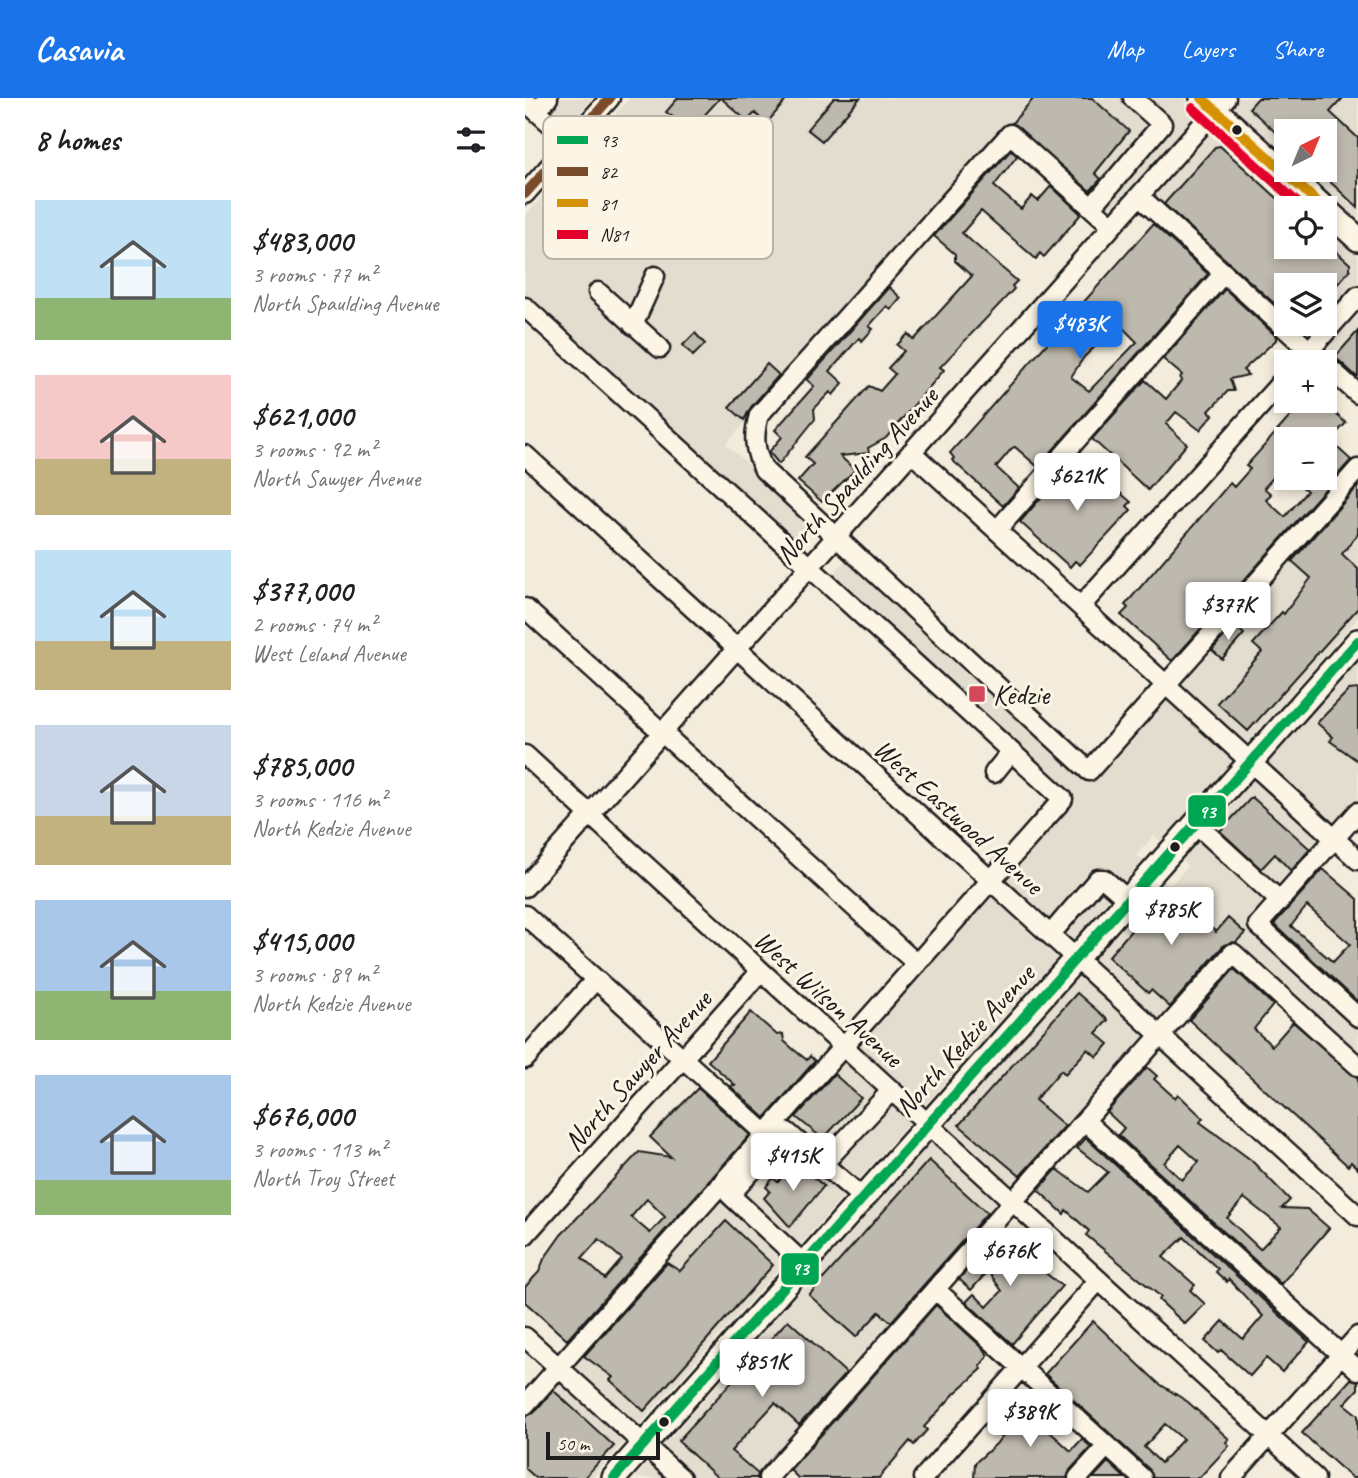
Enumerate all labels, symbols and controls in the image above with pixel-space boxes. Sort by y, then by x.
text: Casavia [35,28,123,70]
text: Map [1107,34,1144,64]
text: Layers [1182,34,1235,64]
text: Share [1273,34,1323,64]
legend [543,116,773,259]
north arrow [1274,119,1337,182]
map controls [1274,119,1337,490]
text: 8 homes [35,121,120,159]
icon: filters [452,121,490,159]
unlabelled marker [1230,123,1244,137]
text: 93 [600,129,619,153]
text: 82 [600,160,619,184]
text: 81 [600,192,619,216]
button: locate [1274,196,1337,259]
text: $483,000 [252,222,352,260]
text: N81 [600,223,630,247]
icon: home [91,228,175,312]
text: 3 rooms · 77 m² [252,260,376,289]
button: layers [1274,273,1337,336]
text: North Spaulding Avenue [252,289,439,318]
pin: $483K [1031,302,1129,361]
text: $483K [1053,309,1107,338]
button: + [1274,350,1337,413]
street label: North Spaulding Avenue [767,378,947,571]
text: $621,000 [252,397,353,435]
icon: home [91,403,175,487]
button: − [1274,427,1337,490]
text: 3 rooms · 92 m² [252,435,376,464]
pin: $621K [1028,454,1126,513]
text: $621K [1050,461,1104,490]
text: North Sawyer Avenue [252,464,420,493]
text: $377,000 [252,572,352,610]
icon: home [91,578,175,662]
pin: $377K [1179,582,1277,642]
text: $377K [1202,590,1254,619]
text: 2 rooms · 74 m² [252,610,376,639]
text: West Leland Avenue [252,639,406,668]
place label: Kedzie [993,677,1051,712]
marker: Kedzie [967,684,987,704]
street label: West Eastwood Avenue [867,731,1052,903]
text: $785,000 [252,747,352,785]
icon: home [91,753,175,837]
text: 3 rooms · 116 m² [252,785,387,814]
line badge: 93 [1187,794,1227,828]
text: 93 [1199,800,1218,824]
text: North Kedzie Avenue [252,814,411,843]
unlabelled marker [1168,840,1182,854]
pin: $785K [1122,888,1220,947]
text: $785K [1145,895,1197,924]
text: $415,000 [252,922,352,960]
street label: West Wilson Avenue [747,922,912,1076]
icon: home [91,928,175,1012]
street label: North Kedzie Avenue [887,956,1043,1124]
text: 3 rooms · 89 m² [252,960,376,989]
street label: North Sawyer Avenue [556,981,720,1158]
text: North Kedzie Avenue [252,989,411,1018]
text: $676,000 [252,1097,354,1135]
icon: home [91,1103,175,1187]
pin: $415K [744,1134,842,1193]
text: 3 rooms · 113 m² [252,1135,387,1164]
text: $415K [767,1141,819,1170]
text: North Troy Street [252,1164,394,1193]
pin: $676K [961,1228,1059,1288]
text: $676K [983,1236,1037,1265]
line badge: 93 [780,1252,820,1286]
text: 93 [792,1257,811,1281]
pin: $851K [713,1340,811,1399]
text: $851K [736,1347,788,1376]
pin: $389K [981,1390,1079,1449]
text: $389K [1004,1397,1056,1426]
unlabelled marker [657,1415,671,1429]
scale bar [546,1429,660,1461]
text: 50 m [557,1432,589,1456]

